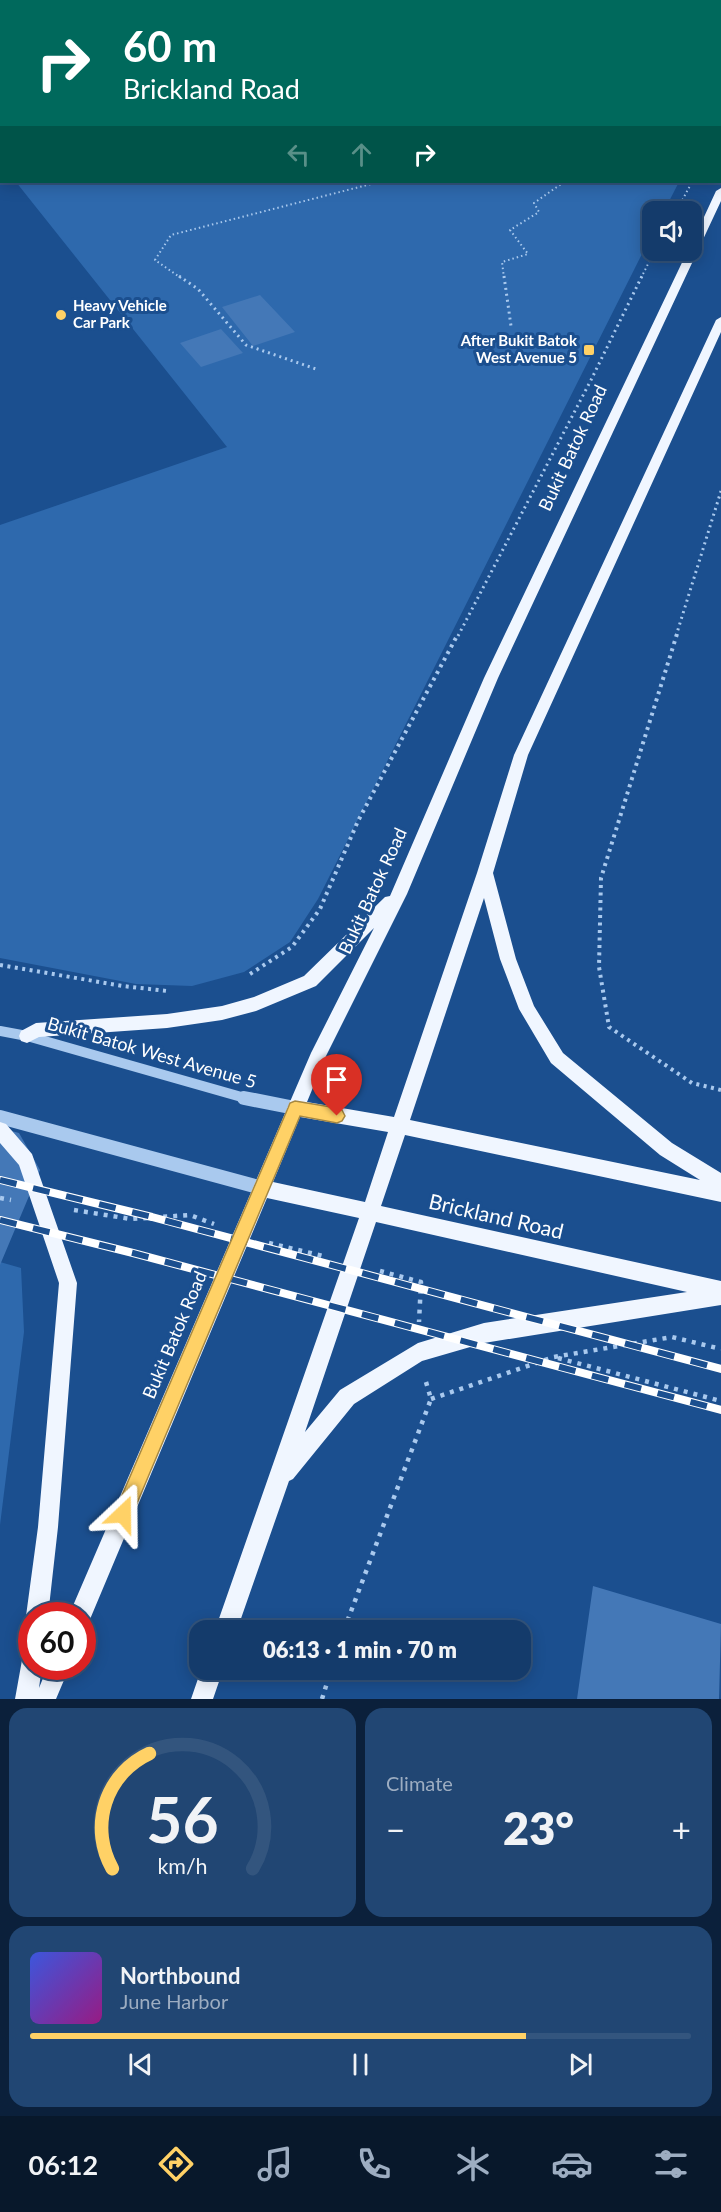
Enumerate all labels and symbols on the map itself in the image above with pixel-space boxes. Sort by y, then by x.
place label: Heavy Vehicle Car Park [73,296,167,331]
marker: Heavy Vehicle Car Park [54,308,68,322]
place label: After Bukit Batok West Avenue 5 [460,331,578,366]
marker: After Bukit Batok West Avenue 5 [582,343,596,357]
street label: Bukit Batok Road [533,381,611,514]
street label: Bukit Batok Road [333,824,411,957]
street label: Bukit Batok West Avenue 5 [45,1012,259,1092]
pin [311,1054,362,1116]
street label: Brickland Road [427,1188,566,1243]
street label: Bukit Batok Road [137,1267,211,1402]
position arrow [91,1482,155,1546]
speed limit sign: 60 [18,1602,96,1680]

